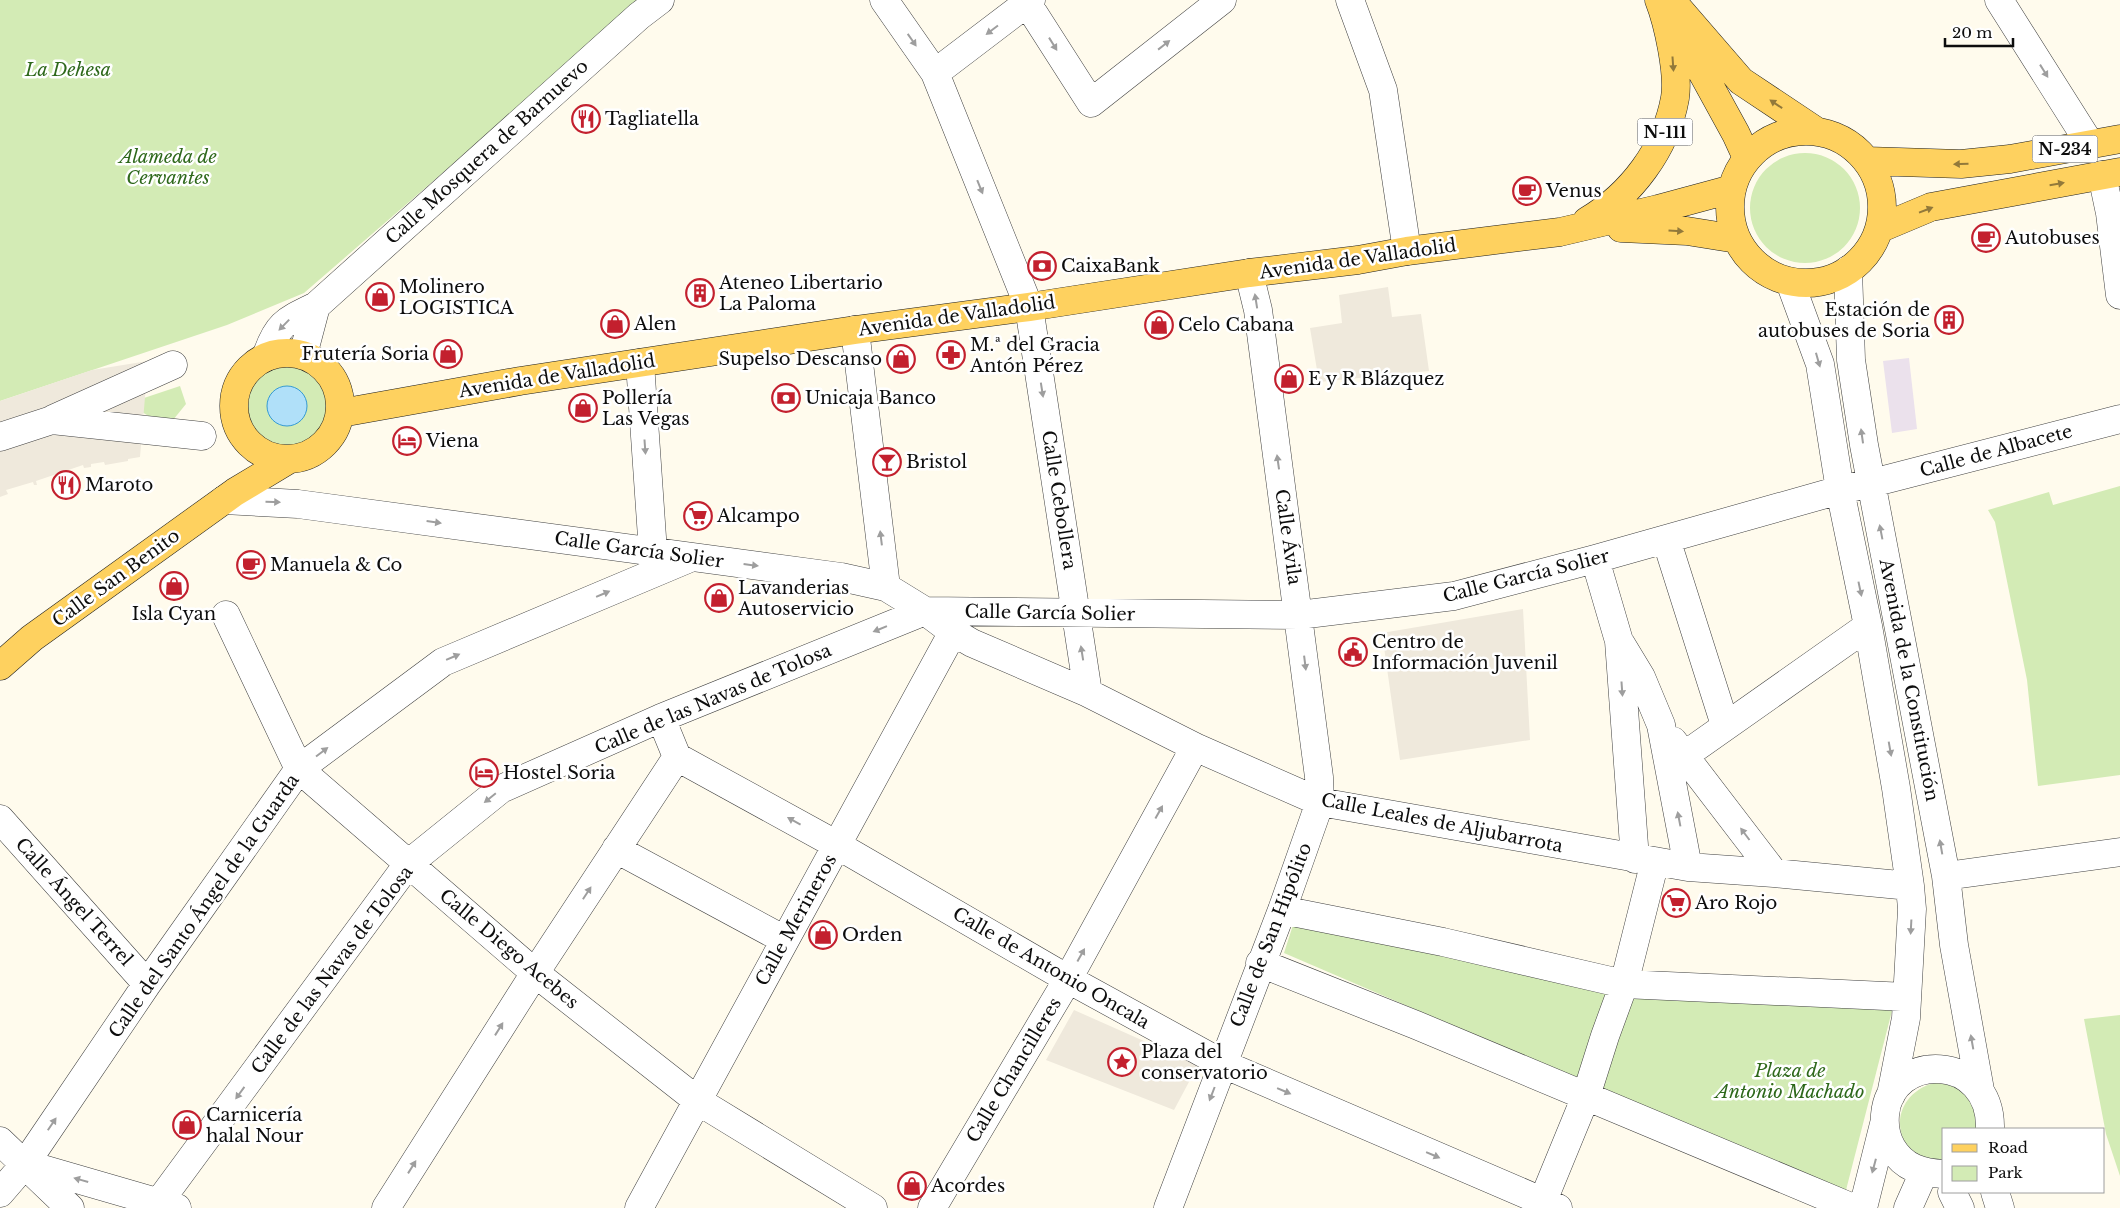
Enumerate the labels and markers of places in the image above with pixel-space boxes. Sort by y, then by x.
restaurant icon: Tagliatella [571,104,601,134]
place label: Tagliatella [605,108,699,130]
cafe icon: Venus [1512,176,1542,206]
place label: Venus [1545,180,1602,202]
cafe icon: Autobuses [1971,223,2001,253]
place label: Autobuses [2004,227,2100,249]
bank icon: CaixaBank [1027,251,1057,281]
place label: CaixaBank [1061,255,1160,277]
place label: Ateneo Libertario La Paloma [718,272,883,315]
place label: Molinero LOGISTICA [399,276,515,319]
building icon: Ateneo Libertario La Paloma [685,278,715,308]
shop icon: Molinero LOGISTICA [365,282,395,312]
place label: Estación de autobuses de Soria [1758,299,1930,342]
building icon: Estación de autobuses de Soria [1934,305,1964,335]
shop icon: Alen [600,309,630,339]
shop icon: Celo Cabana [1144,310,1174,340]
place label: Alen [633,313,676,335]
place label: Celo Cabana [1178,314,1294,336]
place label: M.ª del Gracia Antón Pérez [969,334,1100,377]
shop icon: Frutería Soria [433,339,463,369]
pharmacy icon: M.ª del Gracia Antón Pérez [936,340,966,370]
place label: Frutería Soria [302,343,429,365]
shop icon: Supelso Descanso [886,344,916,374]
place label: Supelso Descanso [718,348,882,370]
shop icon: E y R Blázquez [1274,364,1304,394]
place label: E y R Blázquez [1308,368,1444,390]
bank icon: Unicaja Banco [771,383,801,413]
place label: Pollería Las Vegas [602,387,690,430]
place label: Unicaja Banco [805,387,936,409]
shop icon: Pollería Las Vegas [568,393,598,423]
hotel icon: Viena [392,426,422,456]
place label: Viena [425,430,479,452]
bar icon: Bristol [872,447,902,477]
place label: Bristol [906,451,967,473]
restaurant icon: Maroto [51,470,81,500]
place label: Maroto [85,474,153,496]
supermarket icon: Alcampo [683,501,713,531]
place label: Alcampo [716,505,800,527]
cafe icon: Manuela & Co [236,550,266,580]
place label: Manuela & Co [270,554,402,576]
shop icon: Isla Cyan [159,571,189,601]
place label: Lavanderias Autoservicio [737,577,854,620]
shop icon: Lavanderias Autoservicio [704,583,734,613]
place label: Isla Cyan [132,603,216,625]
place label: Centro de Información Juvenil [1372,631,1558,674]
public building icon: Centro de Información Juvenil [1338,637,1368,667]
hotel icon: Hostel Soria [469,758,499,788]
place label: Hostel Soria [503,762,615,784]
supermarket icon: Aro Rojo [1661,888,1691,918]
place label: Aro Rojo [1694,892,1777,914]
shop icon: Orden [808,920,838,950]
place label: Orden [842,924,902,946]
place label: Plaza del conservatorio [1141,1041,1268,1084]
place icon: Plaza del conservatorio [1107,1047,1137,1077]
place label: Carnicería halal Nour [206,1104,304,1147]
shop icon: Carnicería halal Nour [172,1110,202,1140]
shop icon: Acordes [897,1171,927,1201]
place label: Acordes [930,1175,1005,1197]

